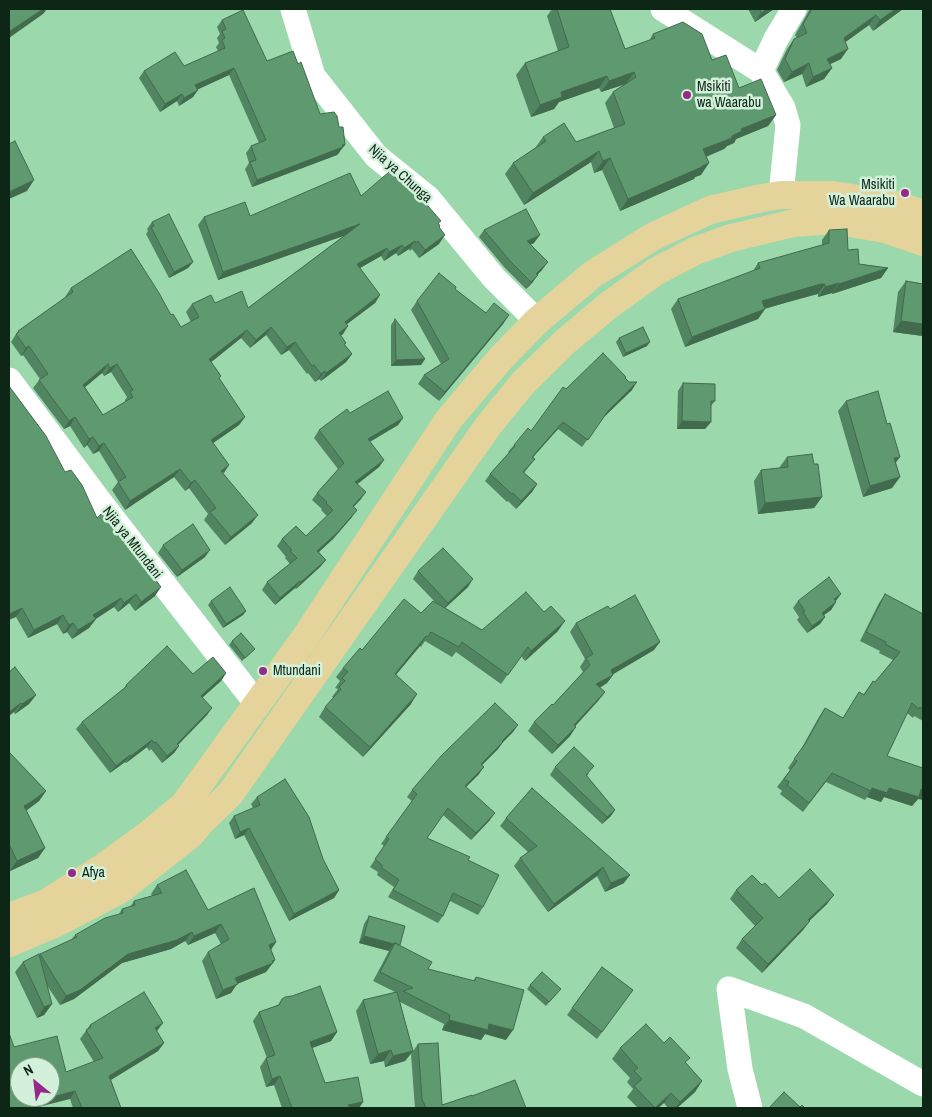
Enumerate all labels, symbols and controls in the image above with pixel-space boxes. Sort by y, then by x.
place label: Msikiti wa Waarabu [697,79,761,111]
marker: Msikiti wa Waarabu [681,89,693,101]
street label: Njia ya Chunga [365,141,435,207]
place label: Msikiti Wa Waarabu [829,177,895,210]
marker: Msikiti Wa Waarabu [899,187,911,199]
street label: Njia ya Mtundani [99,504,165,582]
place label: Mtundani [273,663,321,679]
marker: Mtundani [257,665,269,677]
place label: Afya [82,865,105,881]
marker: Afya [66,867,78,879]
north arrow [10,1057,60,1107]
text: N [20,1060,36,1080]

